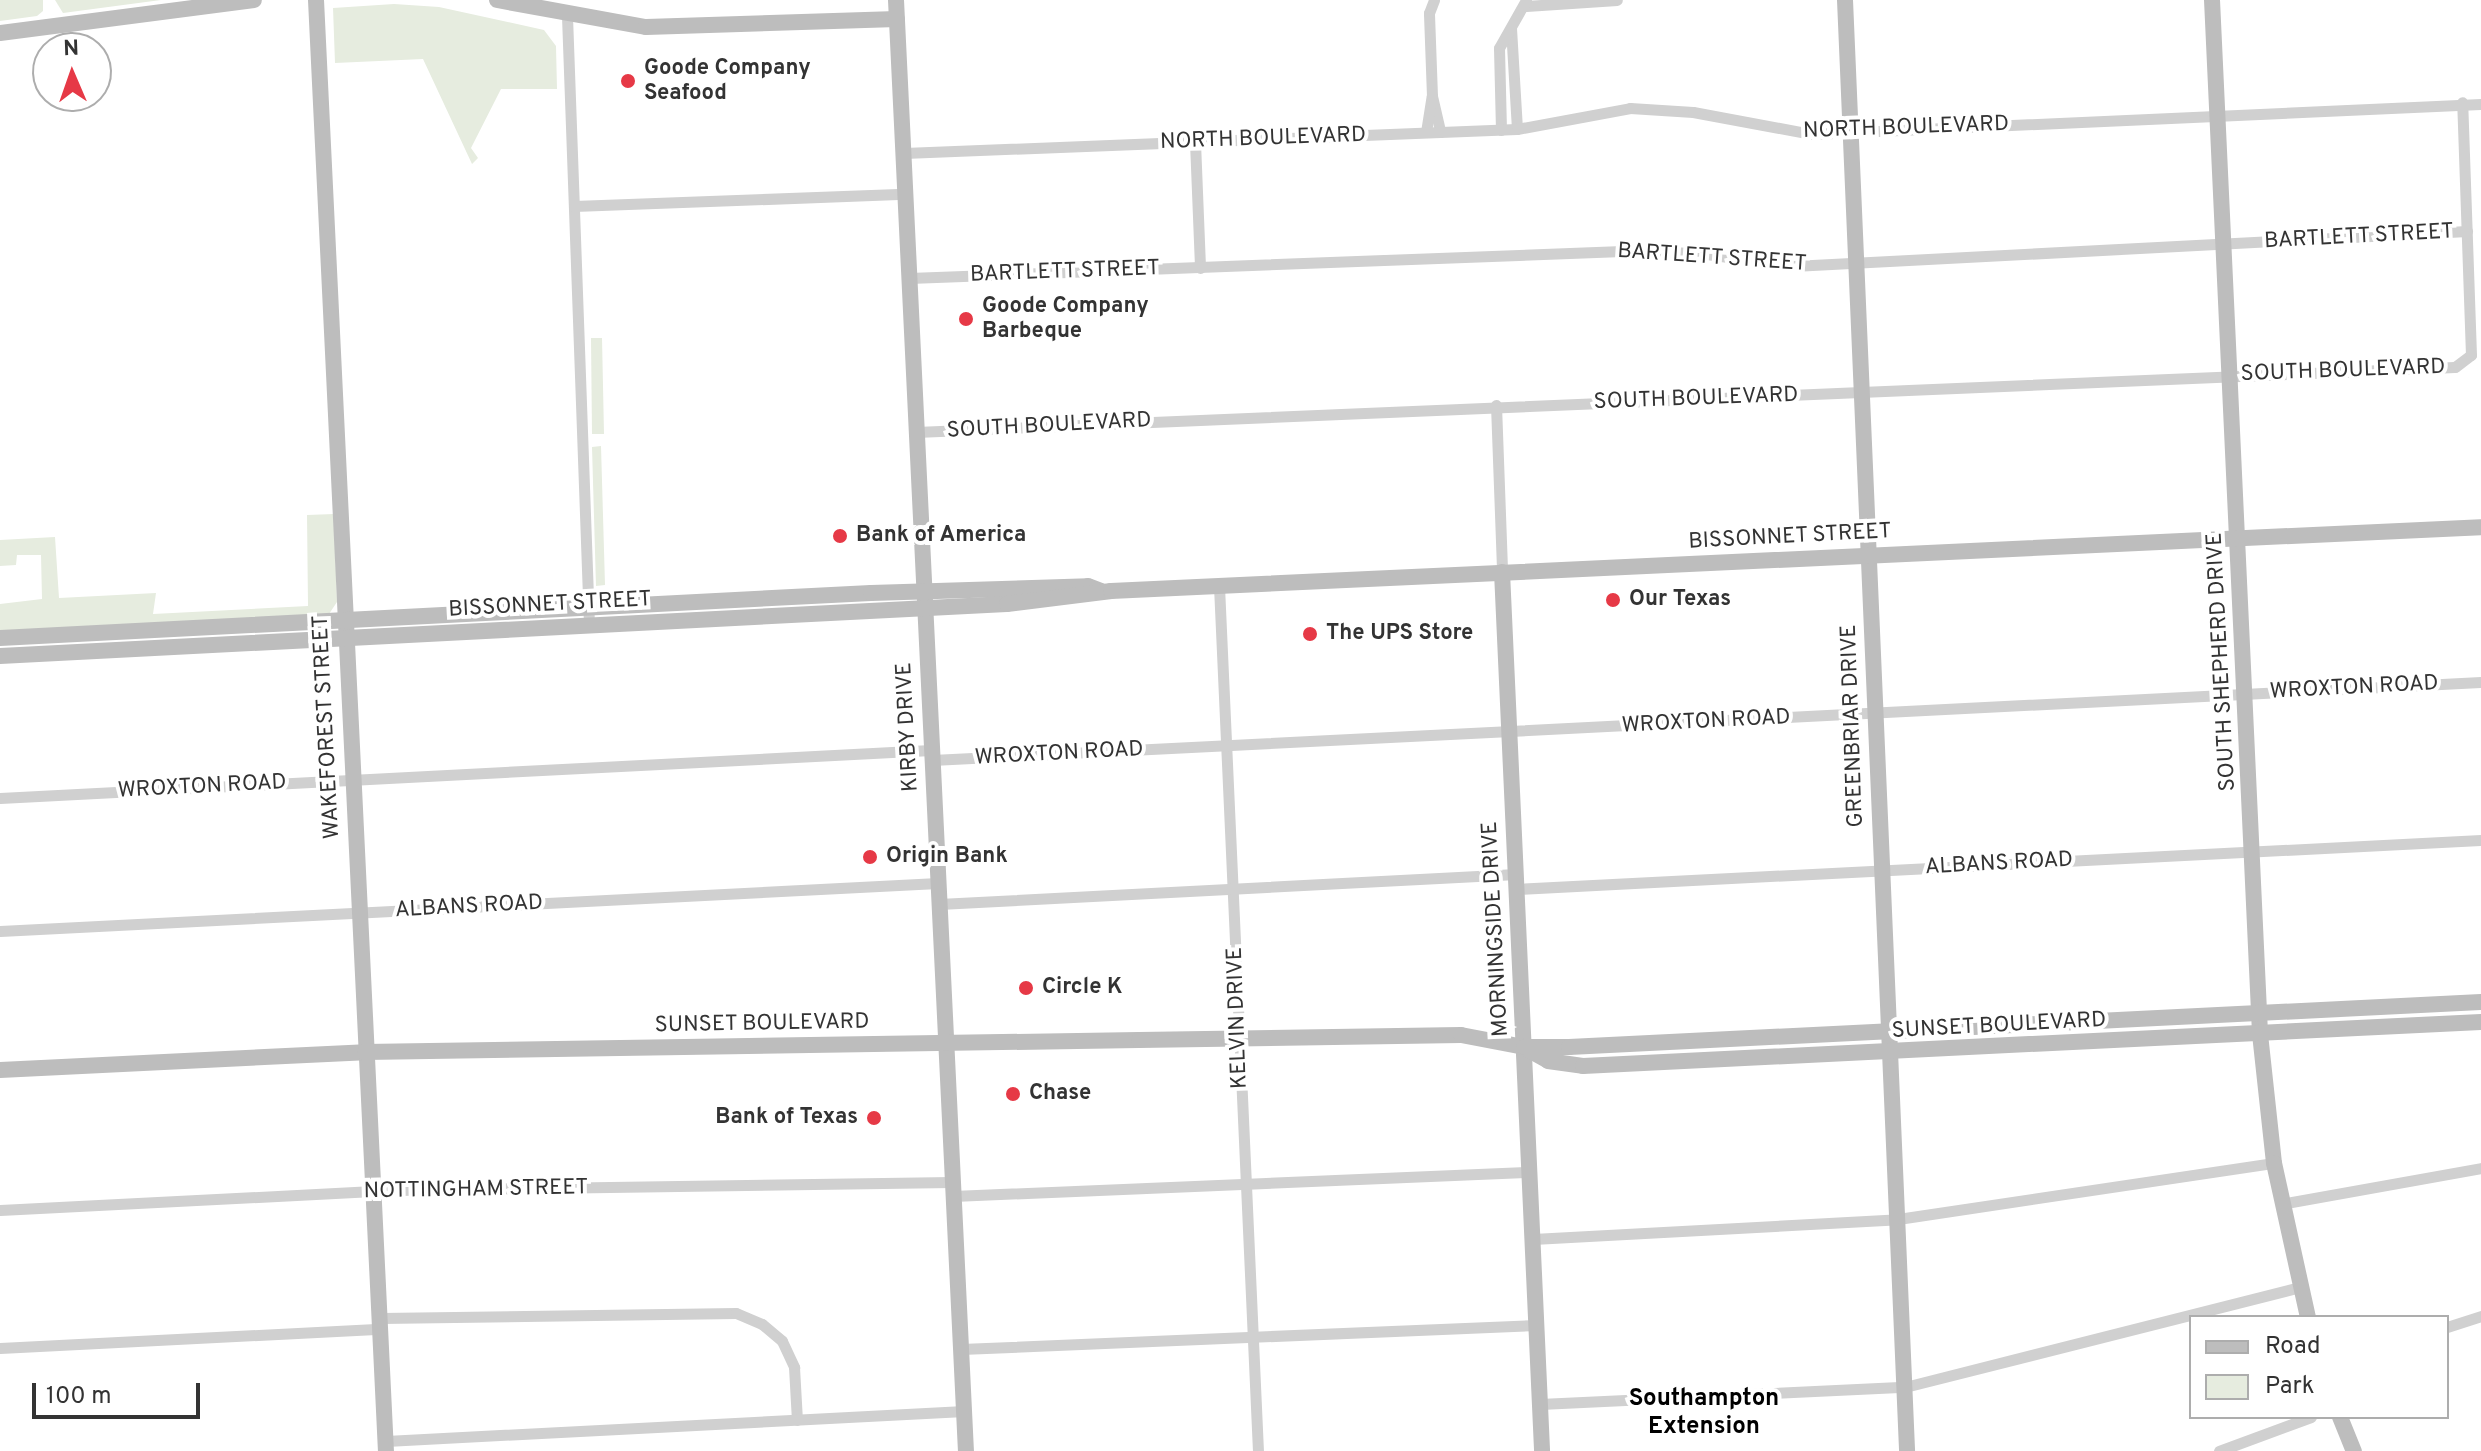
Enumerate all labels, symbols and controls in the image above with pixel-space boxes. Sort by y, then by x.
north arrow [32,32,112,112]
text: N [63,36,80,63]
place label: Goode Company Seafood [644,55,811,106]
marker: Goode Company Seafood [619,72,637,90]
street label: NORTH BOULEVARD [1803,111,2009,145]
street label: NORTH BOULEVARD [1160,122,1366,156]
street label: BARTLETT STREET [2263,219,2455,255]
street label: BARTLETT STREET [1616,238,1808,278]
street label: BARTLETT STREET [969,255,1161,289]
place label: Goode Company Barbeque [982,293,1149,344]
marker: Goode Company Barbeque [957,310,975,328]
street label: SOUTH BOULEVARD [2240,354,2446,388]
street label: SOUTH BOULEVARD [1593,382,1799,416]
street label: SOUTH BOULEVARD [946,407,1152,445]
street label: BISSONNET STREET [1687,518,1893,556]
place label: Bank of America [856,523,1027,549]
marker: Bank of America [831,527,849,545]
street label: SOUTH SHEPHERD DRIVE [2202,532,2242,792]
street label: BISSONNET STREET [447,586,653,624]
place label: Our Texas [1629,587,1731,613]
marker: Our Texas [1604,591,1622,609]
street label: WAKEFOREST STREET [308,614,346,840]
place label: The UPS Store [1326,621,1473,647]
street label: GREENBRIAR DRIVE [1836,624,1870,828]
marker: The UPS Store [1301,625,1319,643]
street label: KIRBY DRIVE [891,661,925,793]
street label: WROXTON ROAD [2269,670,2439,706]
street label: WROXTON ROAD [1621,704,1791,740]
street label: WROXTON ROAD [974,736,1144,772]
street label: WROXTON ROAD [117,769,287,805]
street label: MORNINGSIDE DRIVE [1477,821,1515,1037]
place label: Origin Bank [886,844,1008,870]
street label: ALBANS ROAD [1924,847,2074,881]
marker: Origin Bank [861,848,879,866]
street label: ALBANS ROAD [394,890,544,924]
street label: KELVIN DRIVE [1222,947,1254,1089]
place label: Circle K [1042,975,1123,1001]
marker: Circle K [1017,979,1035,997]
street label: SUNSET BOULEVARD [1891,1007,2107,1045]
street label: SUNSET BOULEVARD [654,1009,870,1039]
place label: Chase [1029,1081,1091,1107]
marker: Chase [1004,1085,1022,1103]
place label: Bank of Texas [715,1105,858,1131]
marker: Bank of Texas [865,1109,883,1127]
street label: NOTTINGHAM STREET [363,1175,589,1205]
legend [2189,1315,2449,1419]
text: Road [2265,1332,2321,1362]
scale bar [36,1367,204,1417]
text: Park [2265,1372,2315,1402]
text: 100 m [46,1382,112,1412]
district label: Southampton Extension [1629,1386,1779,1442]

